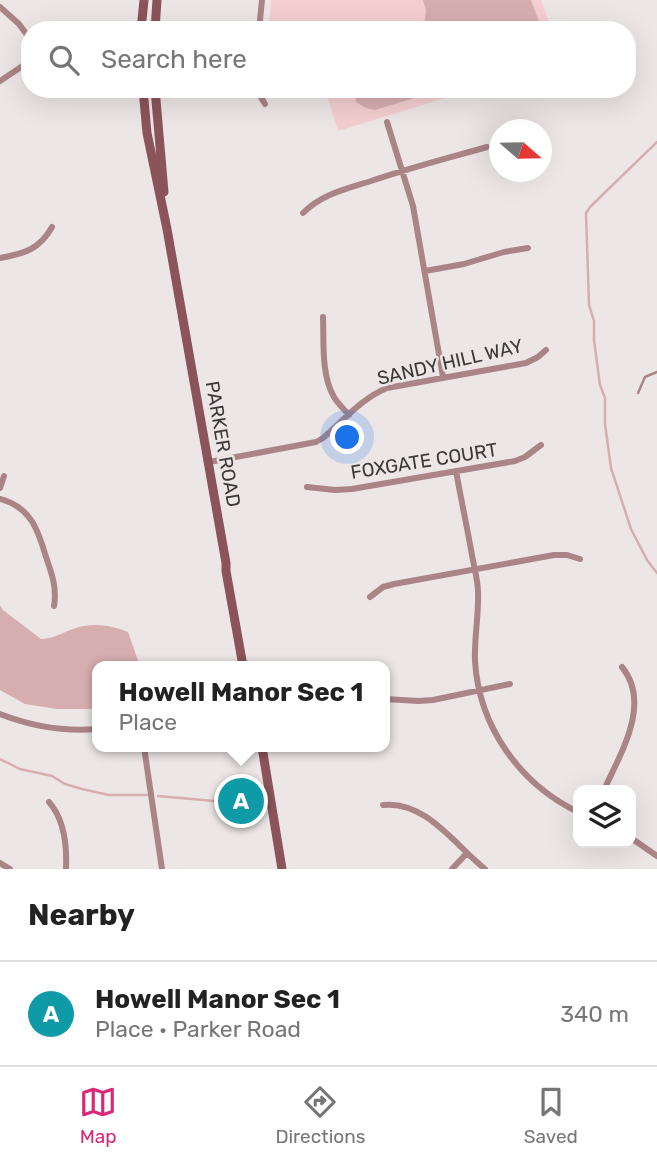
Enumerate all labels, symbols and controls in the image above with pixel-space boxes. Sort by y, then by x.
search box [21,21,636,98]
icon: search [45,41,83,79]
text: Search here [101,44,247,75]
north arrow [489,119,552,182]
street label: SANDY HILL WAY [375,334,525,390]
street label: PARKER ROAD [201,379,245,509]
your location [330,420,364,454]
street label: FOXGATE COURT [349,438,499,484]
popup [92,661,390,752]
text: Howell Manor Sec 1 [119,677,363,708]
text: Place [119,708,177,736]
pin: A [218,775,264,827]
map controls [573,785,636,848]
button: layers [573,785,636,848]
text: Nearby [28,897,135,933]
text: Howell Manor Sec 1 [95,984,340,1015]
text: A [43,1000,59,1028]
text: 340 m [560,1000,629,1028]
text: Place · Parker Road [95,1015,301,1043]
tab: Map [79,1083,117,1148]
tab: Directions [275,1083,365,1148]
tab: Saved [524,1083,578,1148]

